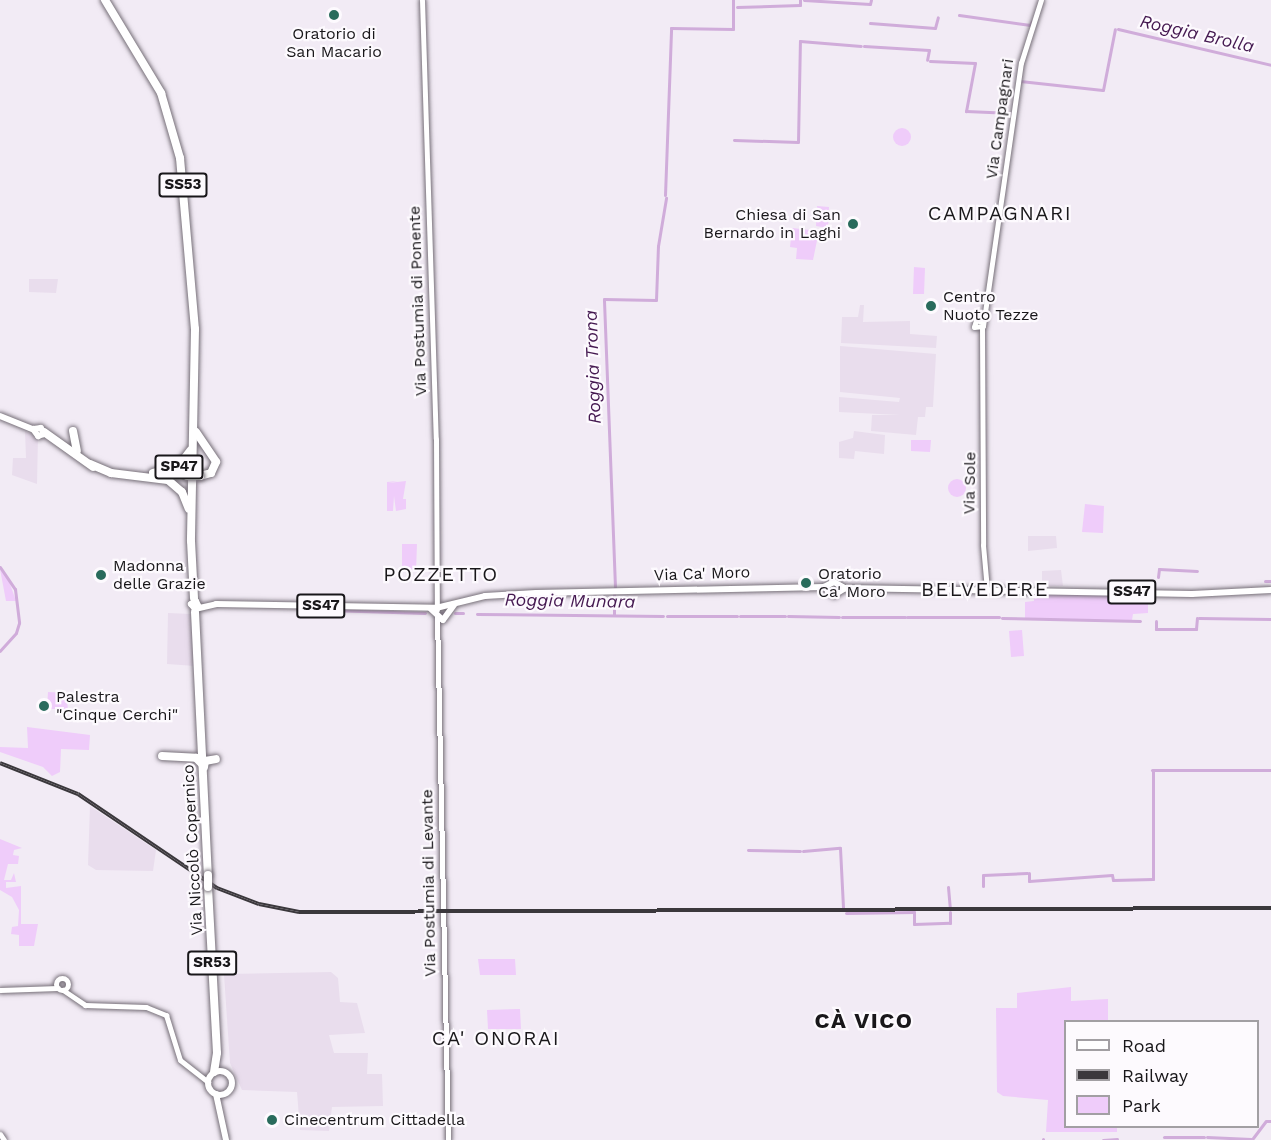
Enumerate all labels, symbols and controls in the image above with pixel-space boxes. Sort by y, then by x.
marker: Oratorio di San Macario [327,8,341,22]
water label: Roggia Brolla [1138,10,1256,58]
place label: Oratorio di San Macario [286,24,382,62]
street label: Via Campagnari [982,57,1018,181]
road number: SS53 [158,173,208,197]
district label: CAMPAGNARI [928,201,1072,225]
street label: Via Postumia di Ponente [405,205,431,397]
place label: Chiesa di San Bernardo in Laghi [704,205,841,243]
marker: Chiesa di San Bernardo in Laghi [846,217,860,231]
place label: Centro Nuoto Tezze [943,287,1039,325]
marker: Centro Nuoto Tezze [924,299,938,313]
water label: Roggia Trona [580,309,606,425]
street label: Via Sole [960,451,980,515]
road number: SP47 [154,455,204,479]
place label: Madonna delle Grazie [113,556,206,594]
district label: POZZETTO [383,562,499,586]
street label: Via Ca' Moro [653,563,751,585]
place label: Oratorio Ca' Moro [818,564,886,602]
marker: Madonna delle Grazie [94,568,108,582]
marker: Oratorio Ca' Moro [799,576,813,590]
district label: BELVEDERE [921,577,1049,601]
road number: SS47 [1106,580,1158,604]
water label: Roggia Munara [504,589,636,613]
road number: SS47 [296,594,346,618]
place label: Palestra "Cinque Cerchi" [56,687,178,725]
marker: Palestra "Cinque Cerchi" [37,699,51,713]
street label: Via Niccolò Copernico [179,764,207,936]
street label: Via Postumia di Levante [418,789,440,977]
road number: SR53 [186,951,238,975]
district label: CÀ VICO [814,1008,914,1034]
legend [1064,1020,1259,1128]
district label: CA' ONORAI [432,1026,560,1050]
text: Road [1122,1035,1166,1056]
text: Railway [1122,1065,1188,1086]
text: Park [1122,1095,1161,1116]
place label: Cinecentrum Cittadella [284,1110,465,1130]
marker: Cinecentrum Cittadella [265,1113,279,1127]

